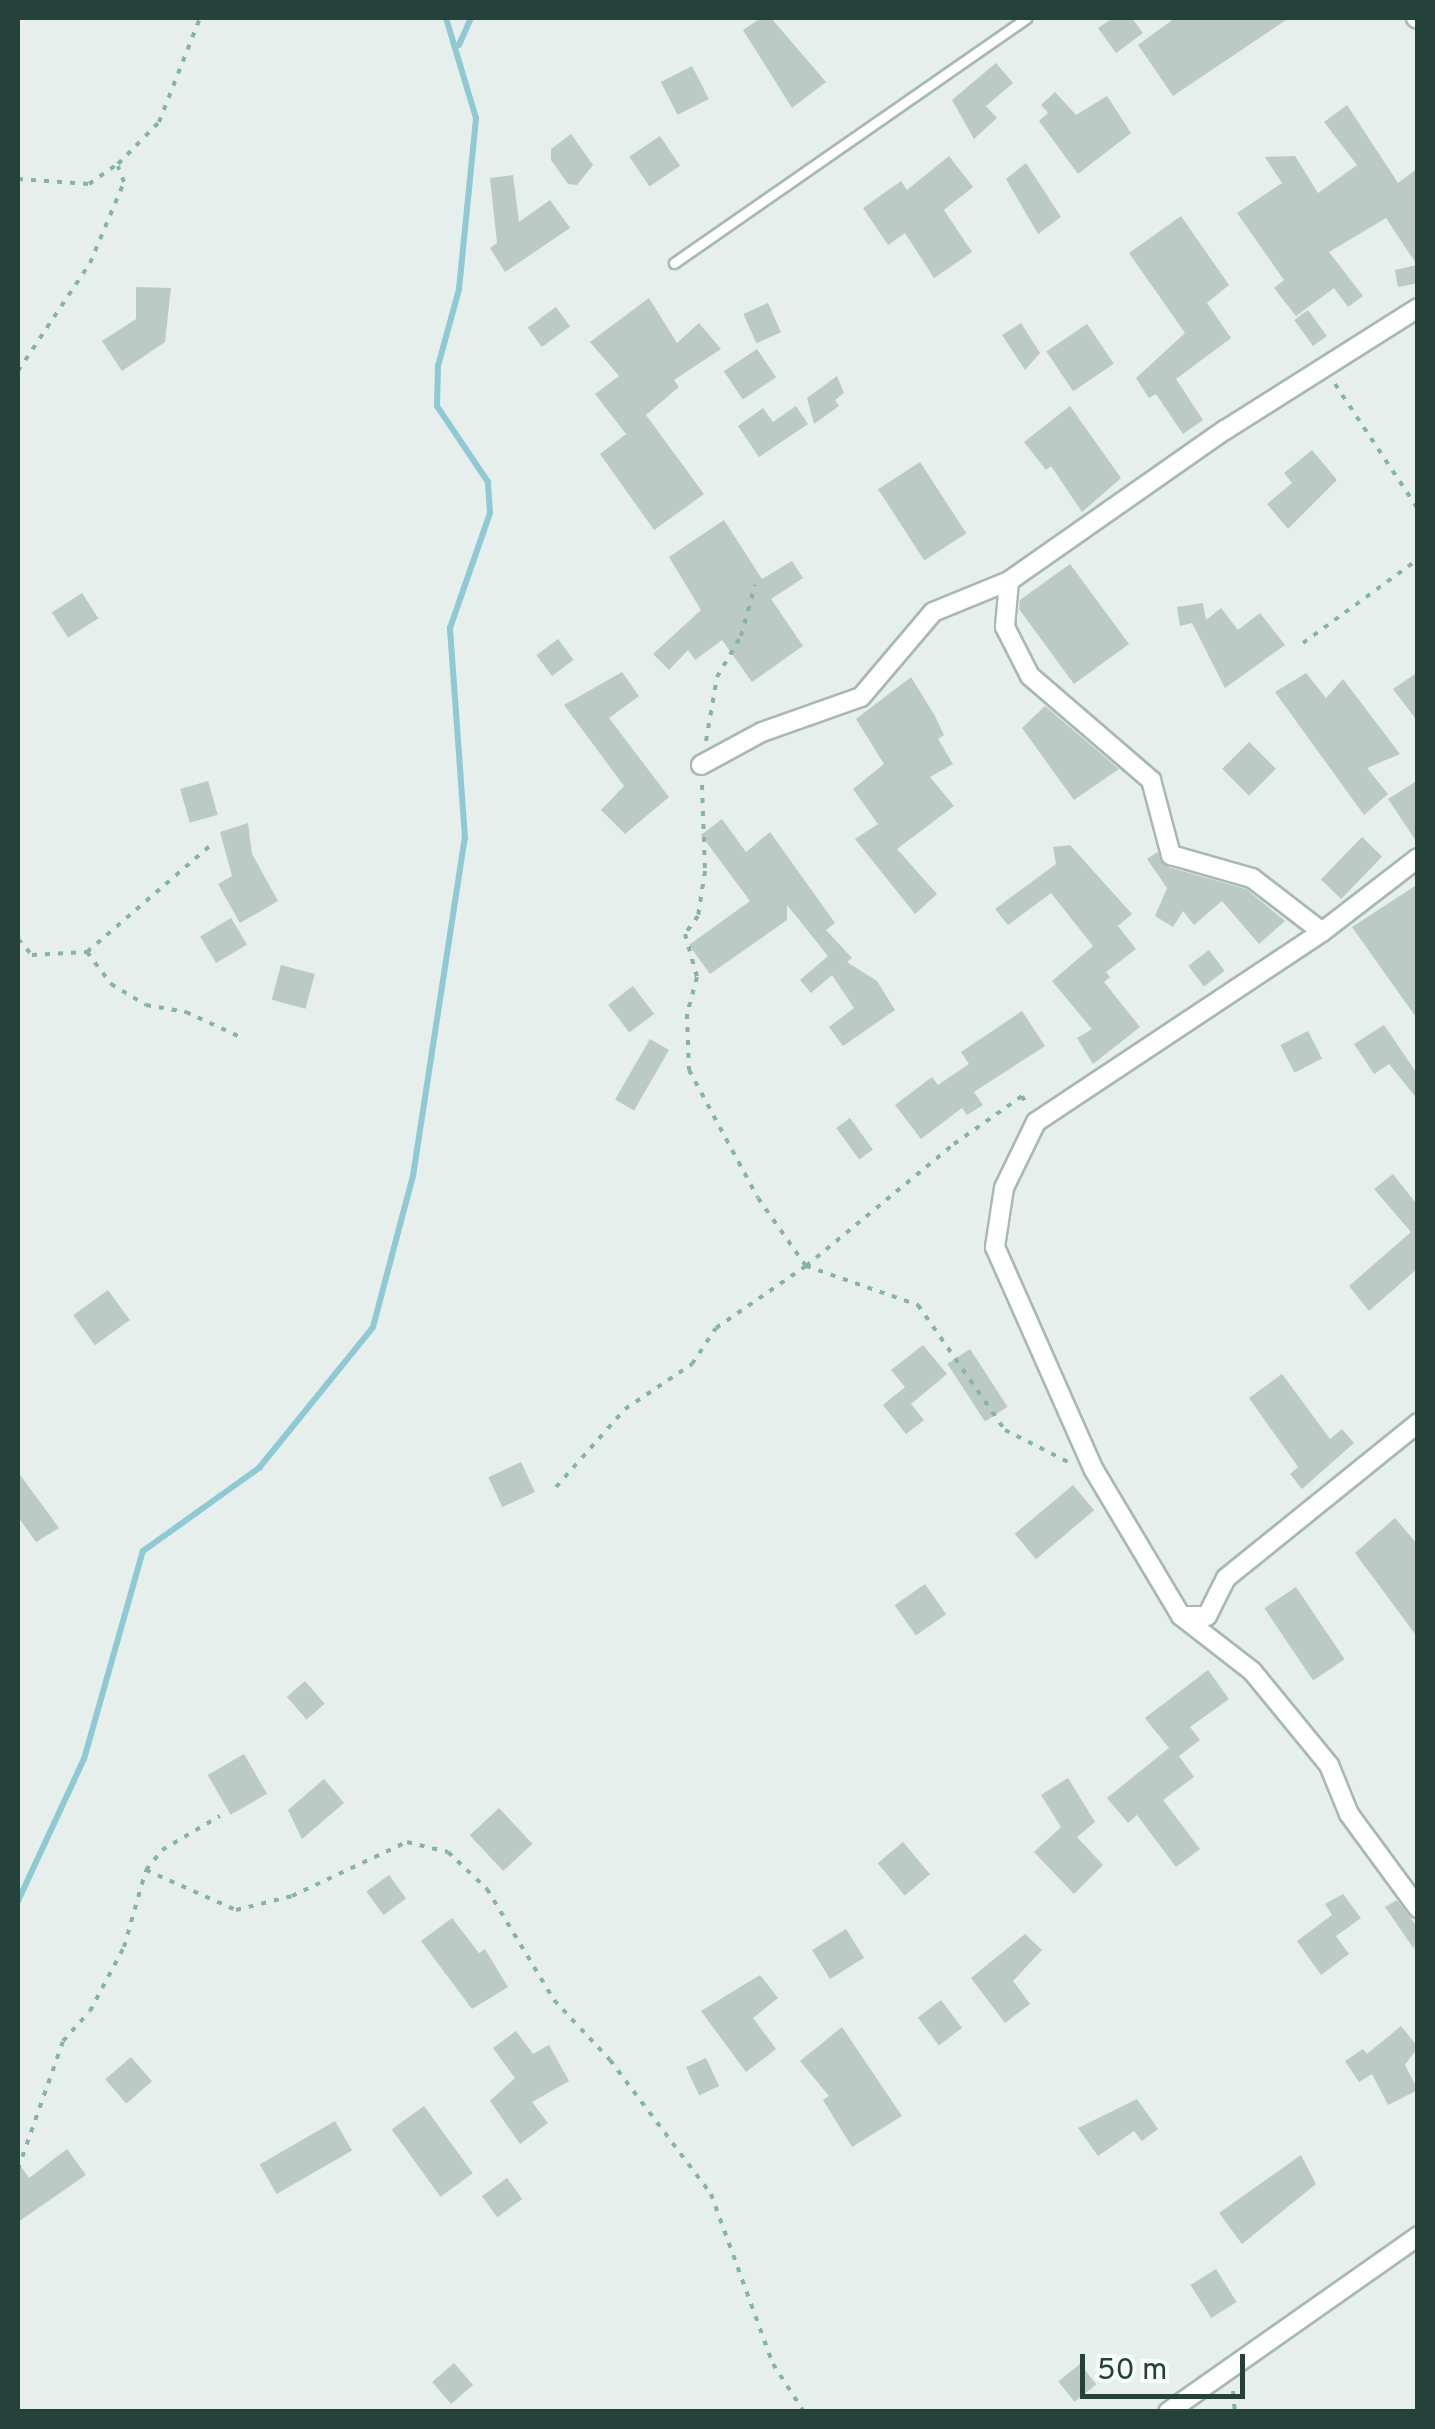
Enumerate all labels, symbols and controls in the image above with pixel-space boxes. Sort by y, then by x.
scale bar [1085,2334,1250,2396]
text: 50 m [1097,2353,1167,2390]

